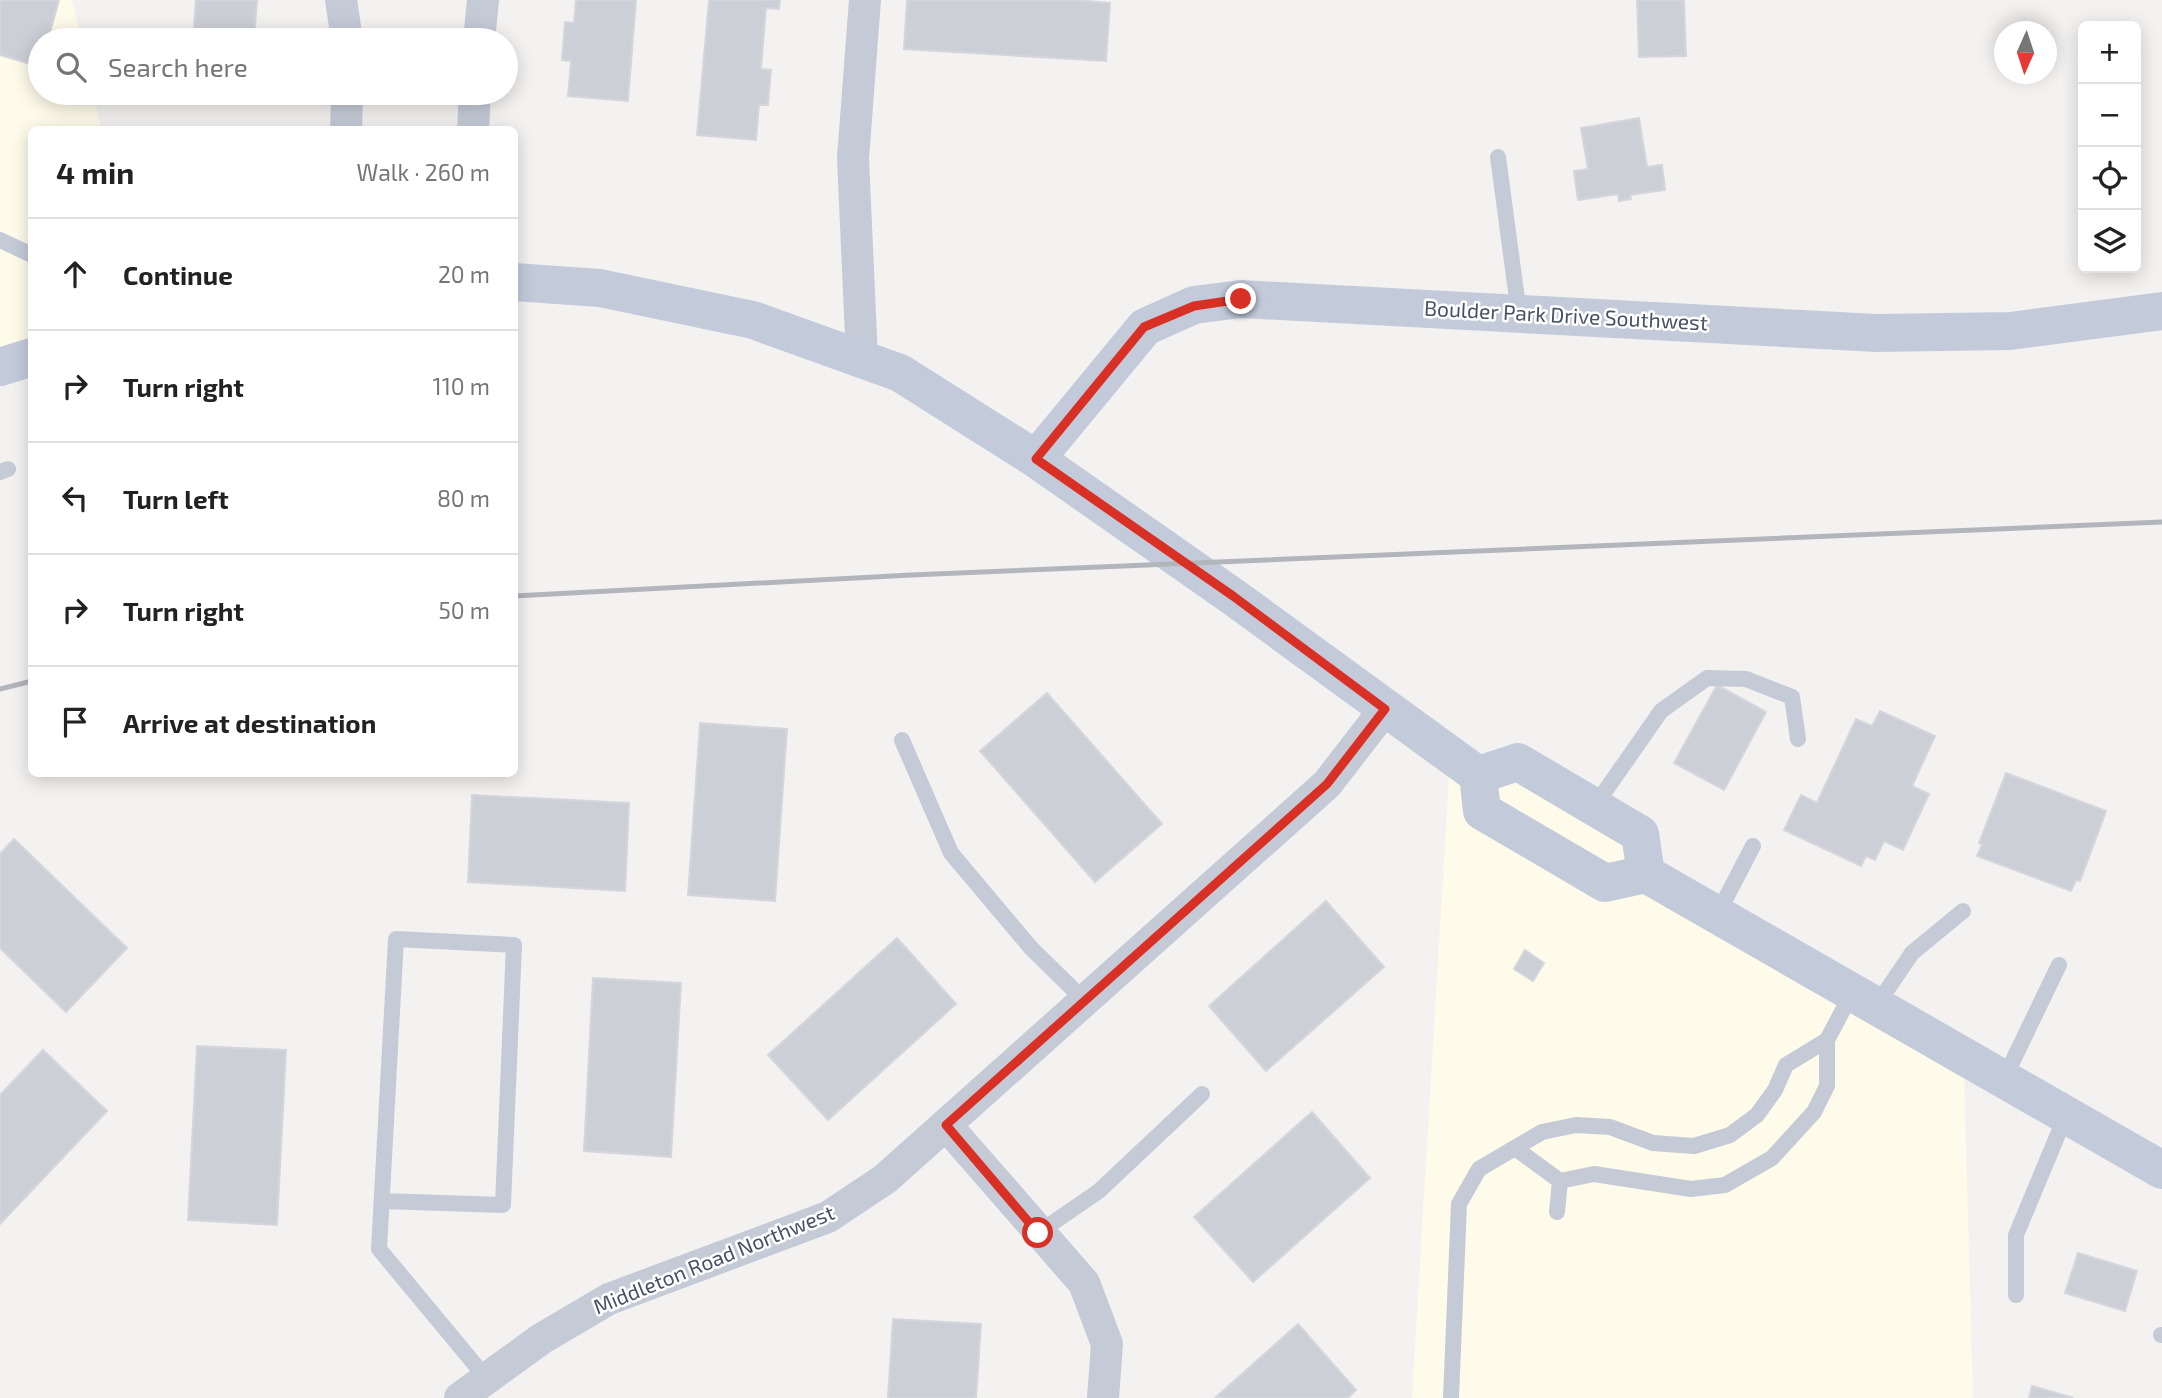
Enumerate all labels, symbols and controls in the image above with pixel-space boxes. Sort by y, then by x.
north arrow [1994,21,2057,84]
map controls [2078,21,2141,273]
button: + [2078,21,2141,84]
search box [28,28,518,105]
icon: search [52,48,90,86]
text: Search here [108,51,248,82]
button: − [2078,84,2141,147]
button: locate [2078,147,2141,210]
text: 4 min [56,154,134,190]
text: Walk · 260 m [357,158,490,186]
button: layers [2078,210,2141,273]
icon: ahead [56,255,94,293]
text: Continue [123,259,233,290]
text: 20 m [438,260,490,288]
route end [1225,283,1256,314]
street label: Boulder Park Drive Southwest [1424,295,1709,334]
icon: right [56,367,94,405]
text: Turn right [123,371,244,402]
text: 110 m [433,372,490,400]
icon: left [56,479,94,517]
text: Turn left [123,483,229,514]
text: 80 m [437,484,490,512]
icon: right [56,591,94,629]
text: Turn right [123,595,244,626]
text: 50 m [439,596,490,624]
icon: arrive [56,703,94,741]
text: Arrive at destination [123,707,376,738]
street label: Middleton Road Northwest [589,1199,838,1318]
route start [1022,1217,1053,1248]

